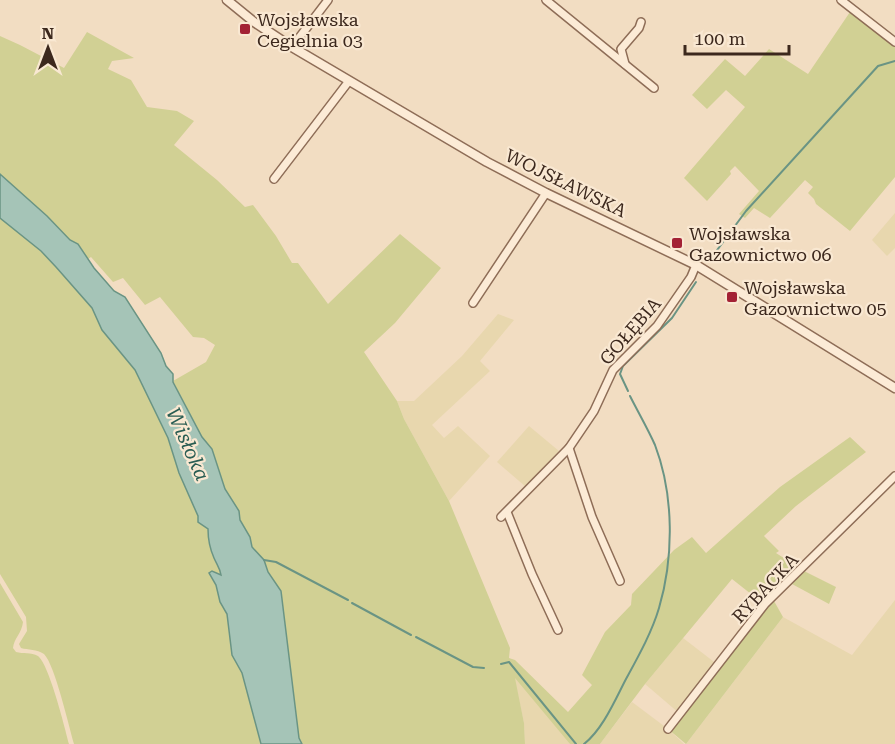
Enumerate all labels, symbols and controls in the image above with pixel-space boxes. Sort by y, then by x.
place label: Wojsławska Cegielnia 03 [257,9,363,51]
north arrow [18,18,78,78]
scale bar [685,18,788,56]
marker: Wojsławska Cegielnia 03 [238,22,252,36]
text: N [42,24,54,43]
text: 100 m [694,28,745,49]
street label: WOJSŁAWSKA [502,145,630,222]
place label: Wojsławska Gazownictwo 06 [689,223,832,265]
marker: Wojsławska Gazownictwo 06 [670,236,684,250]
place label: Wojsławska Gazownictwo 05 [744,277,887,319]
marker: Wojsławska Gazownictwo 05 [725,290,739,304]
street label: GOŁĘBIA [595,293,665,369]
water label: Wisłoka [161,404,215,484]
street label: RYBACKA [728,549,803,627]

